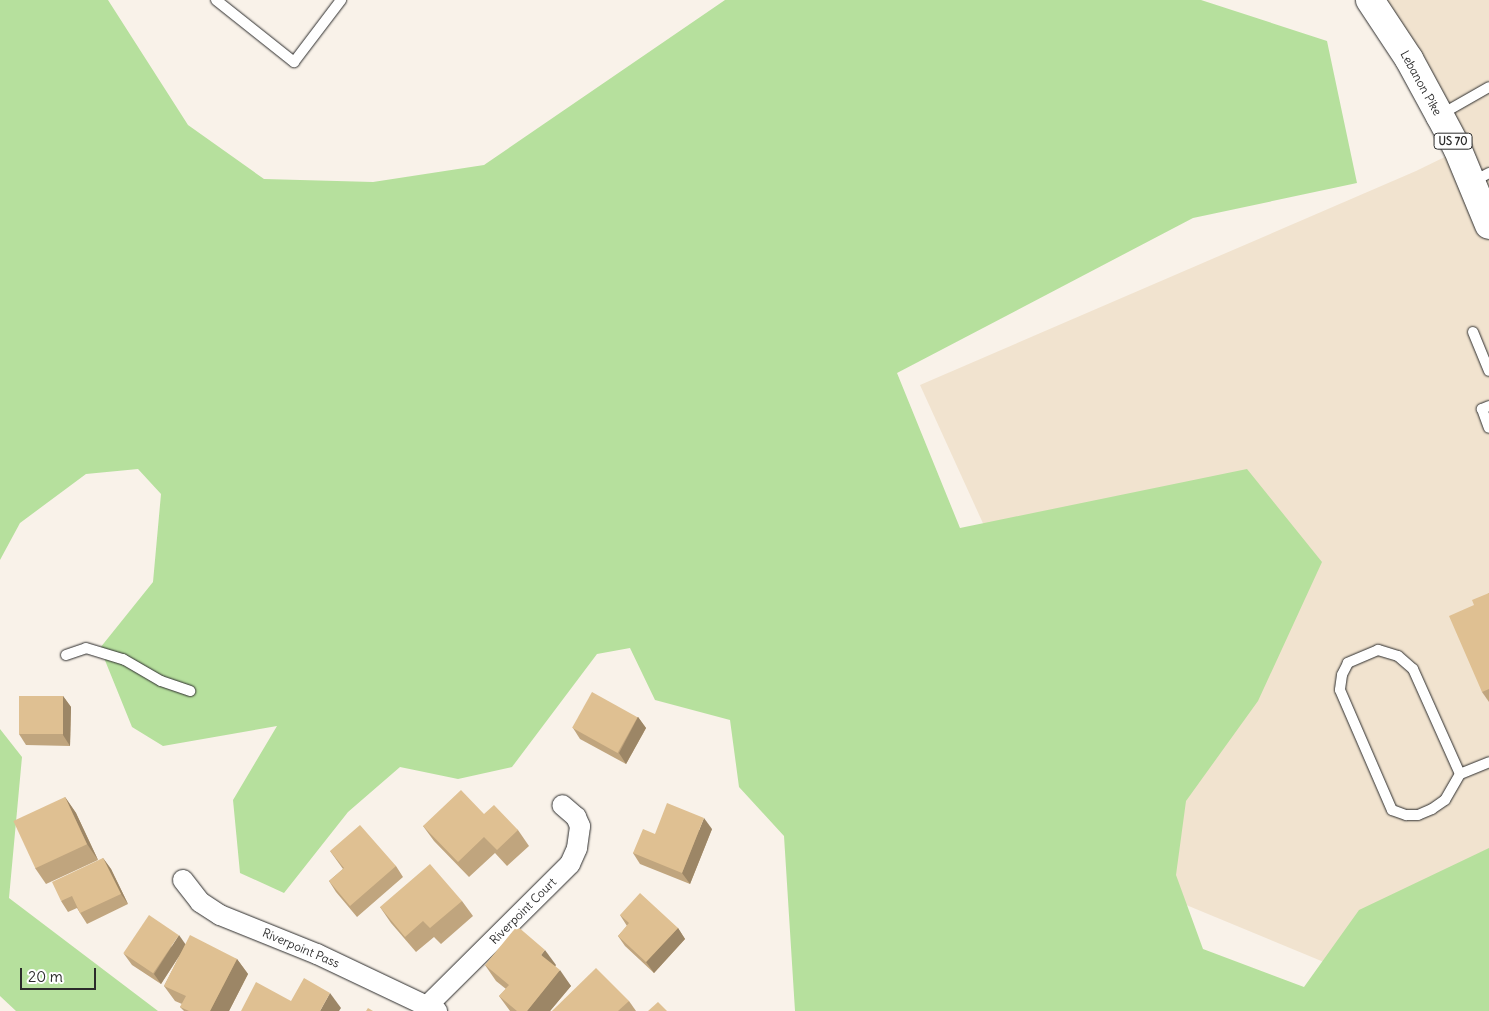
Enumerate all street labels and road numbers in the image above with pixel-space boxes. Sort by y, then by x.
street label: Lebanon Pike [1397,48,1445,118]
road number: US 70 [1433,132,1473,150]
street label: Riverpoint Court [487,875,559,947]
street label: Riverpoint Pass [260,925,342,971]

